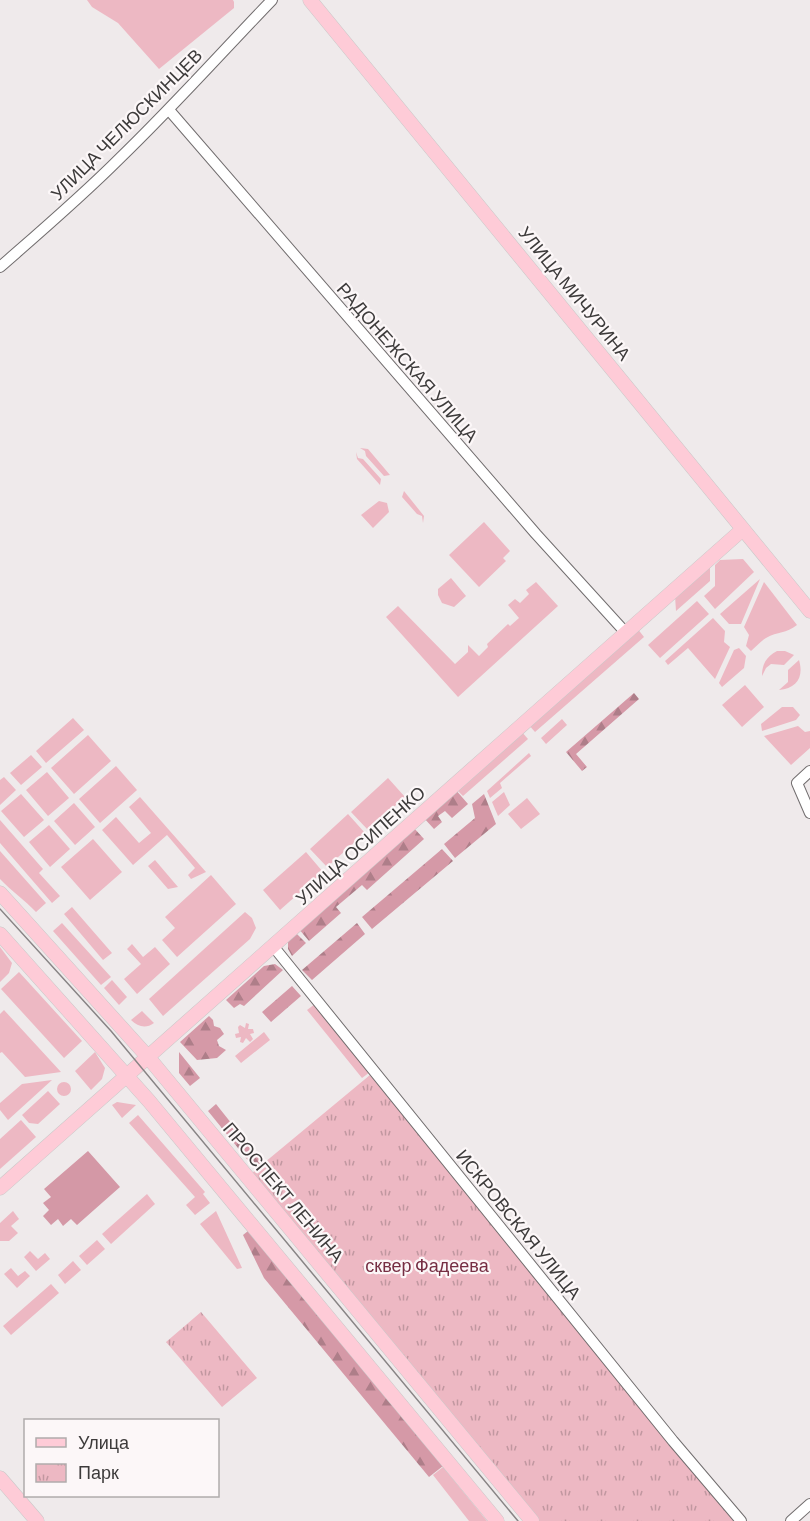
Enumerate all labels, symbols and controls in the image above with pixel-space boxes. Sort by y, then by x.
street label: УЛИЦА ЧЕЛЮСКИНЦЕВ [46,44,206,204]
street label: УЛИЦА МИЧУРИНА [514,222,636,364]
street label: РАДОНЕЖСКАЯ УЛИЦА [333,278,483,446]
street label: УЛИЦА ОСИПЕНКО [291,781,429,909]
street label: ПРОСПЕКТ ЛЕНИНА [219,1117,349,1267]
street label: ИСКРОВСКАЯ УЛИЦА [452,1145,586,1303]
park label: сквер Фадеева [365,1254,490,1276]
legend [24,1419,219,1497]
text: Улица [78,1431,130,1453]
text: Парк [78,1461,119,1483]

